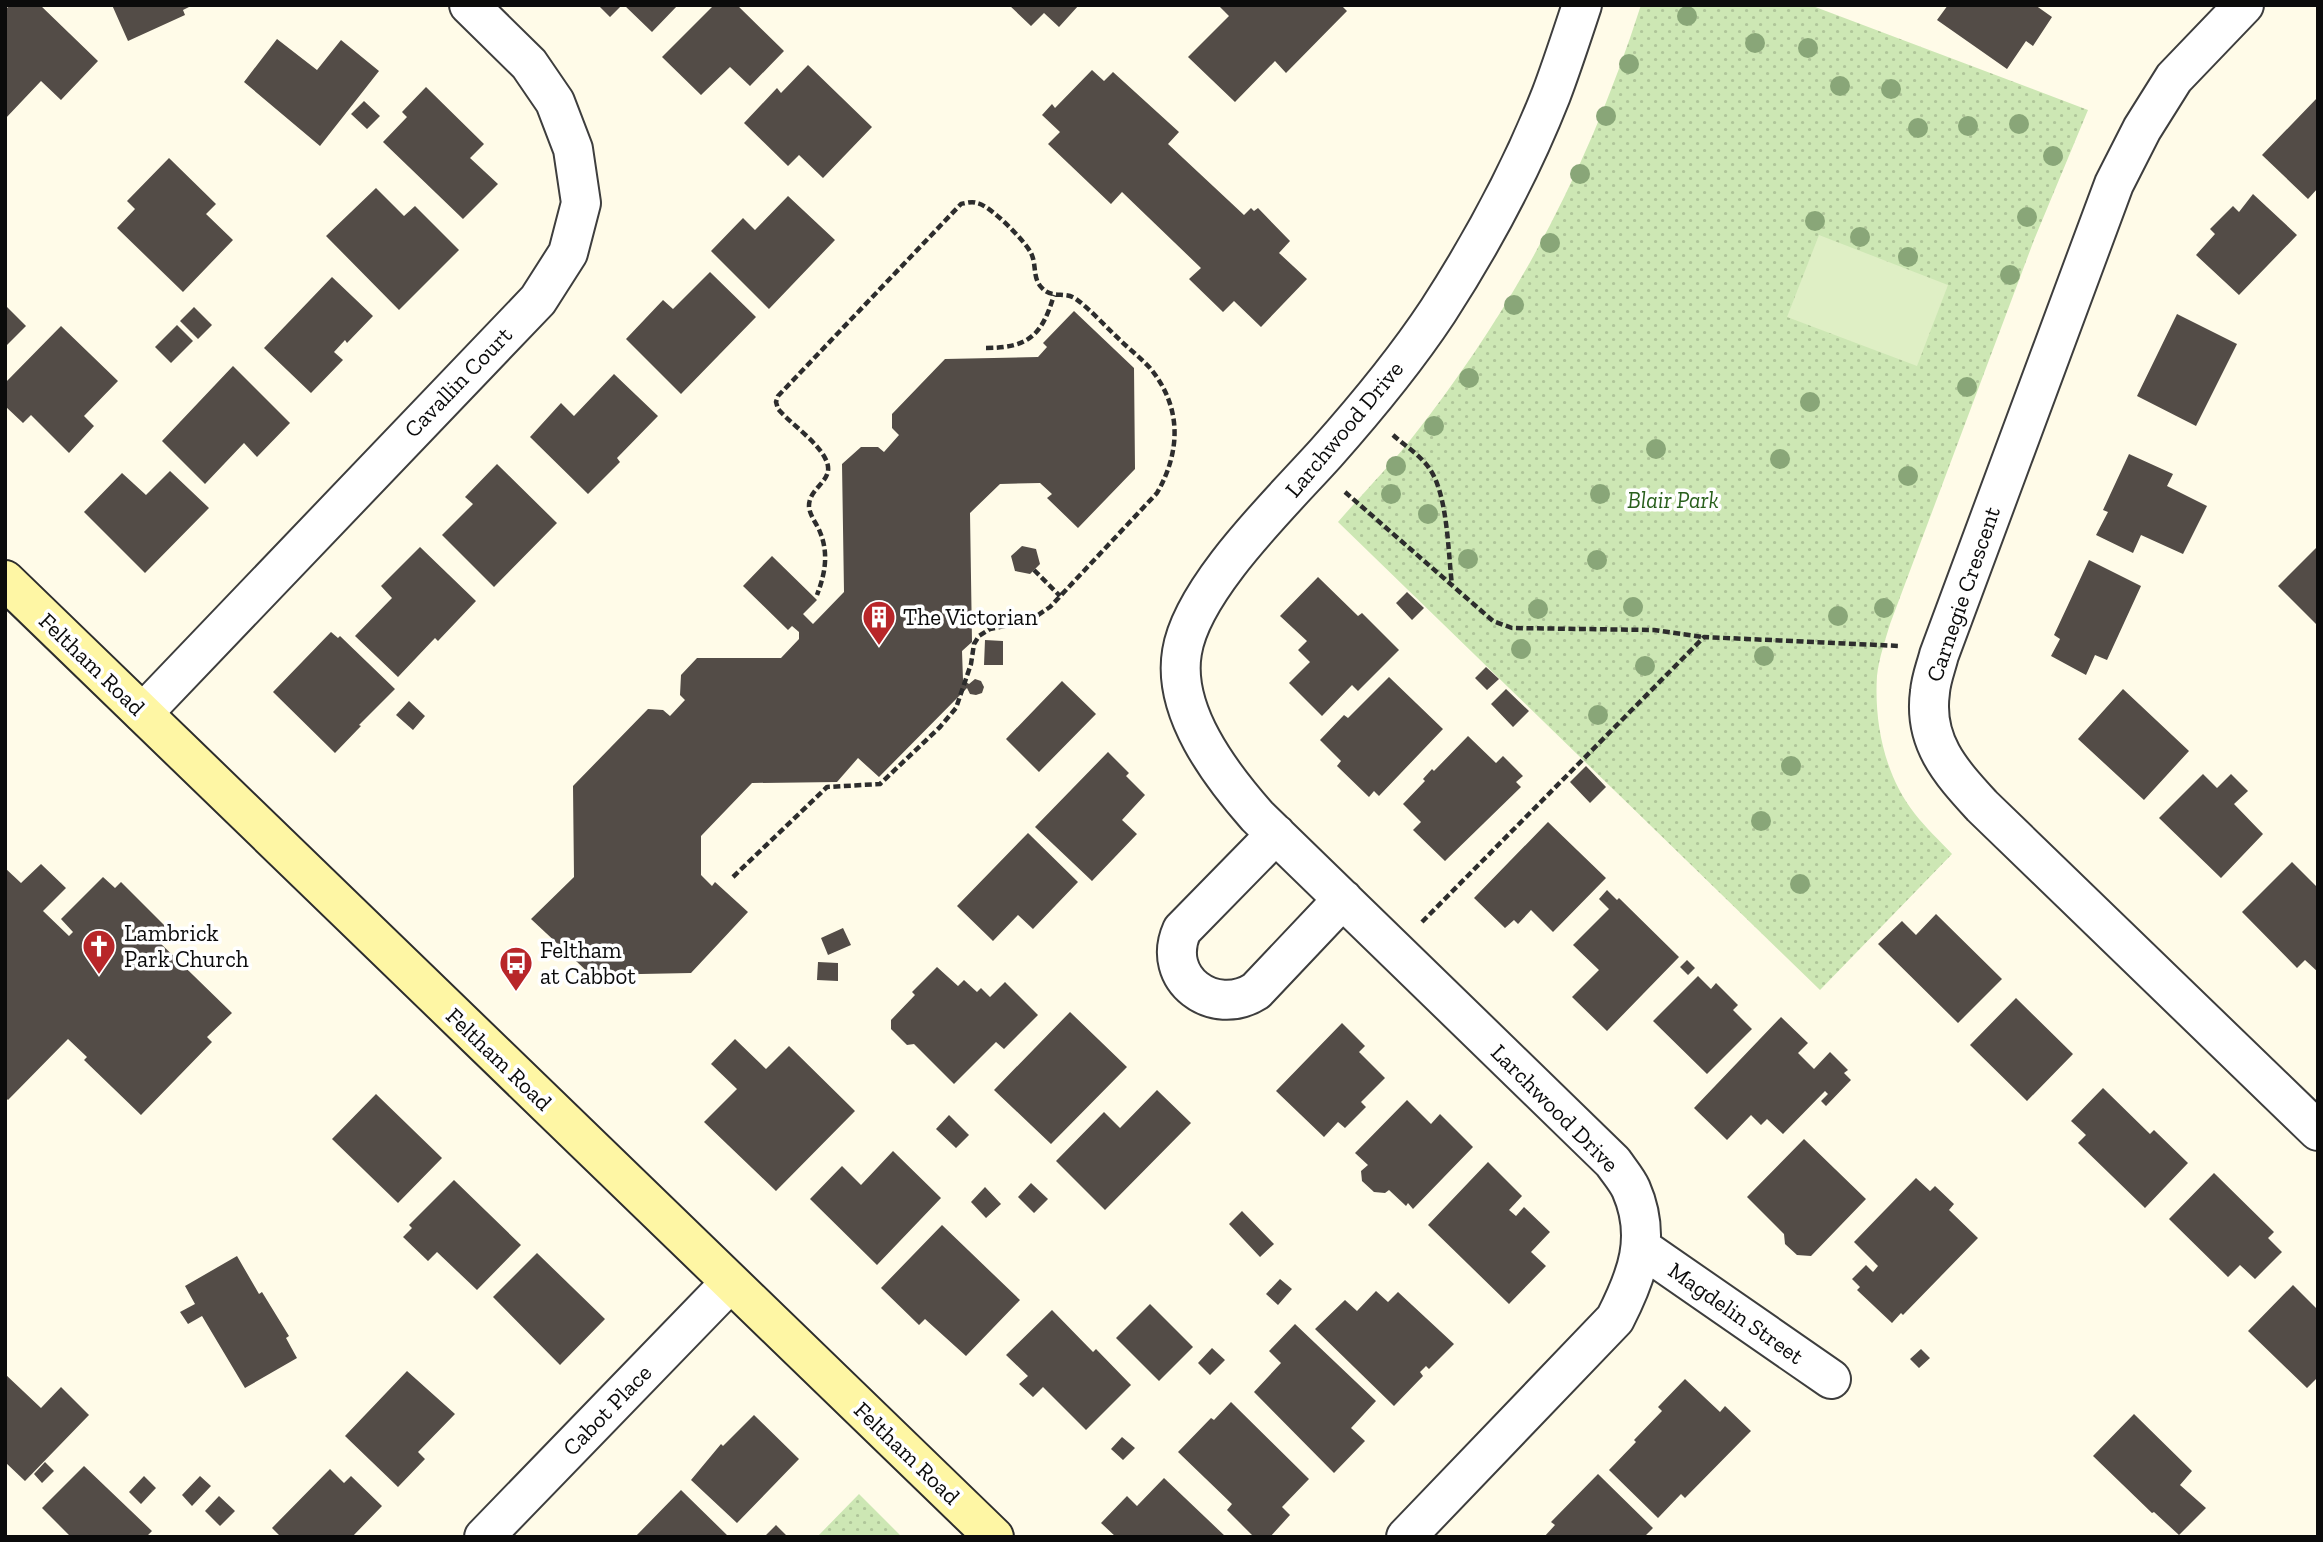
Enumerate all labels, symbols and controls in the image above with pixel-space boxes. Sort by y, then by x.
street label: Cavallin Court [398,320,518,443]
street label: Larchwood Drive [1279,355,1409,503]
park label: Blair Park [1627,486,1719,514]
street label: Carnegie Crescent [1920,502,2006,685]
building icon: The Victorian [860,598,898,647]
place label: The Victorian [903,603,1038,631]
street label: Feltham Road [33,607,151,722]
place label: Lambrick Park Church [124,919,249,973]
church icon: Lambrick Park Church [80,927,118,976]
place label: Feltham at Cabbot [540,936,636,990]
bus stop icon: Feltham at Cabbot [497,944,535,993]
street label: Feltham Road [440,1002,558,1117]
street label: Larchwood Drive [1485,1038,1625,1178]
street label: Magdelin Street [1663,1256,1809,1370]
street label: Cabot Place [557,1359,657,1461]
street label: Feltham Road [848,1396,966,1511]

